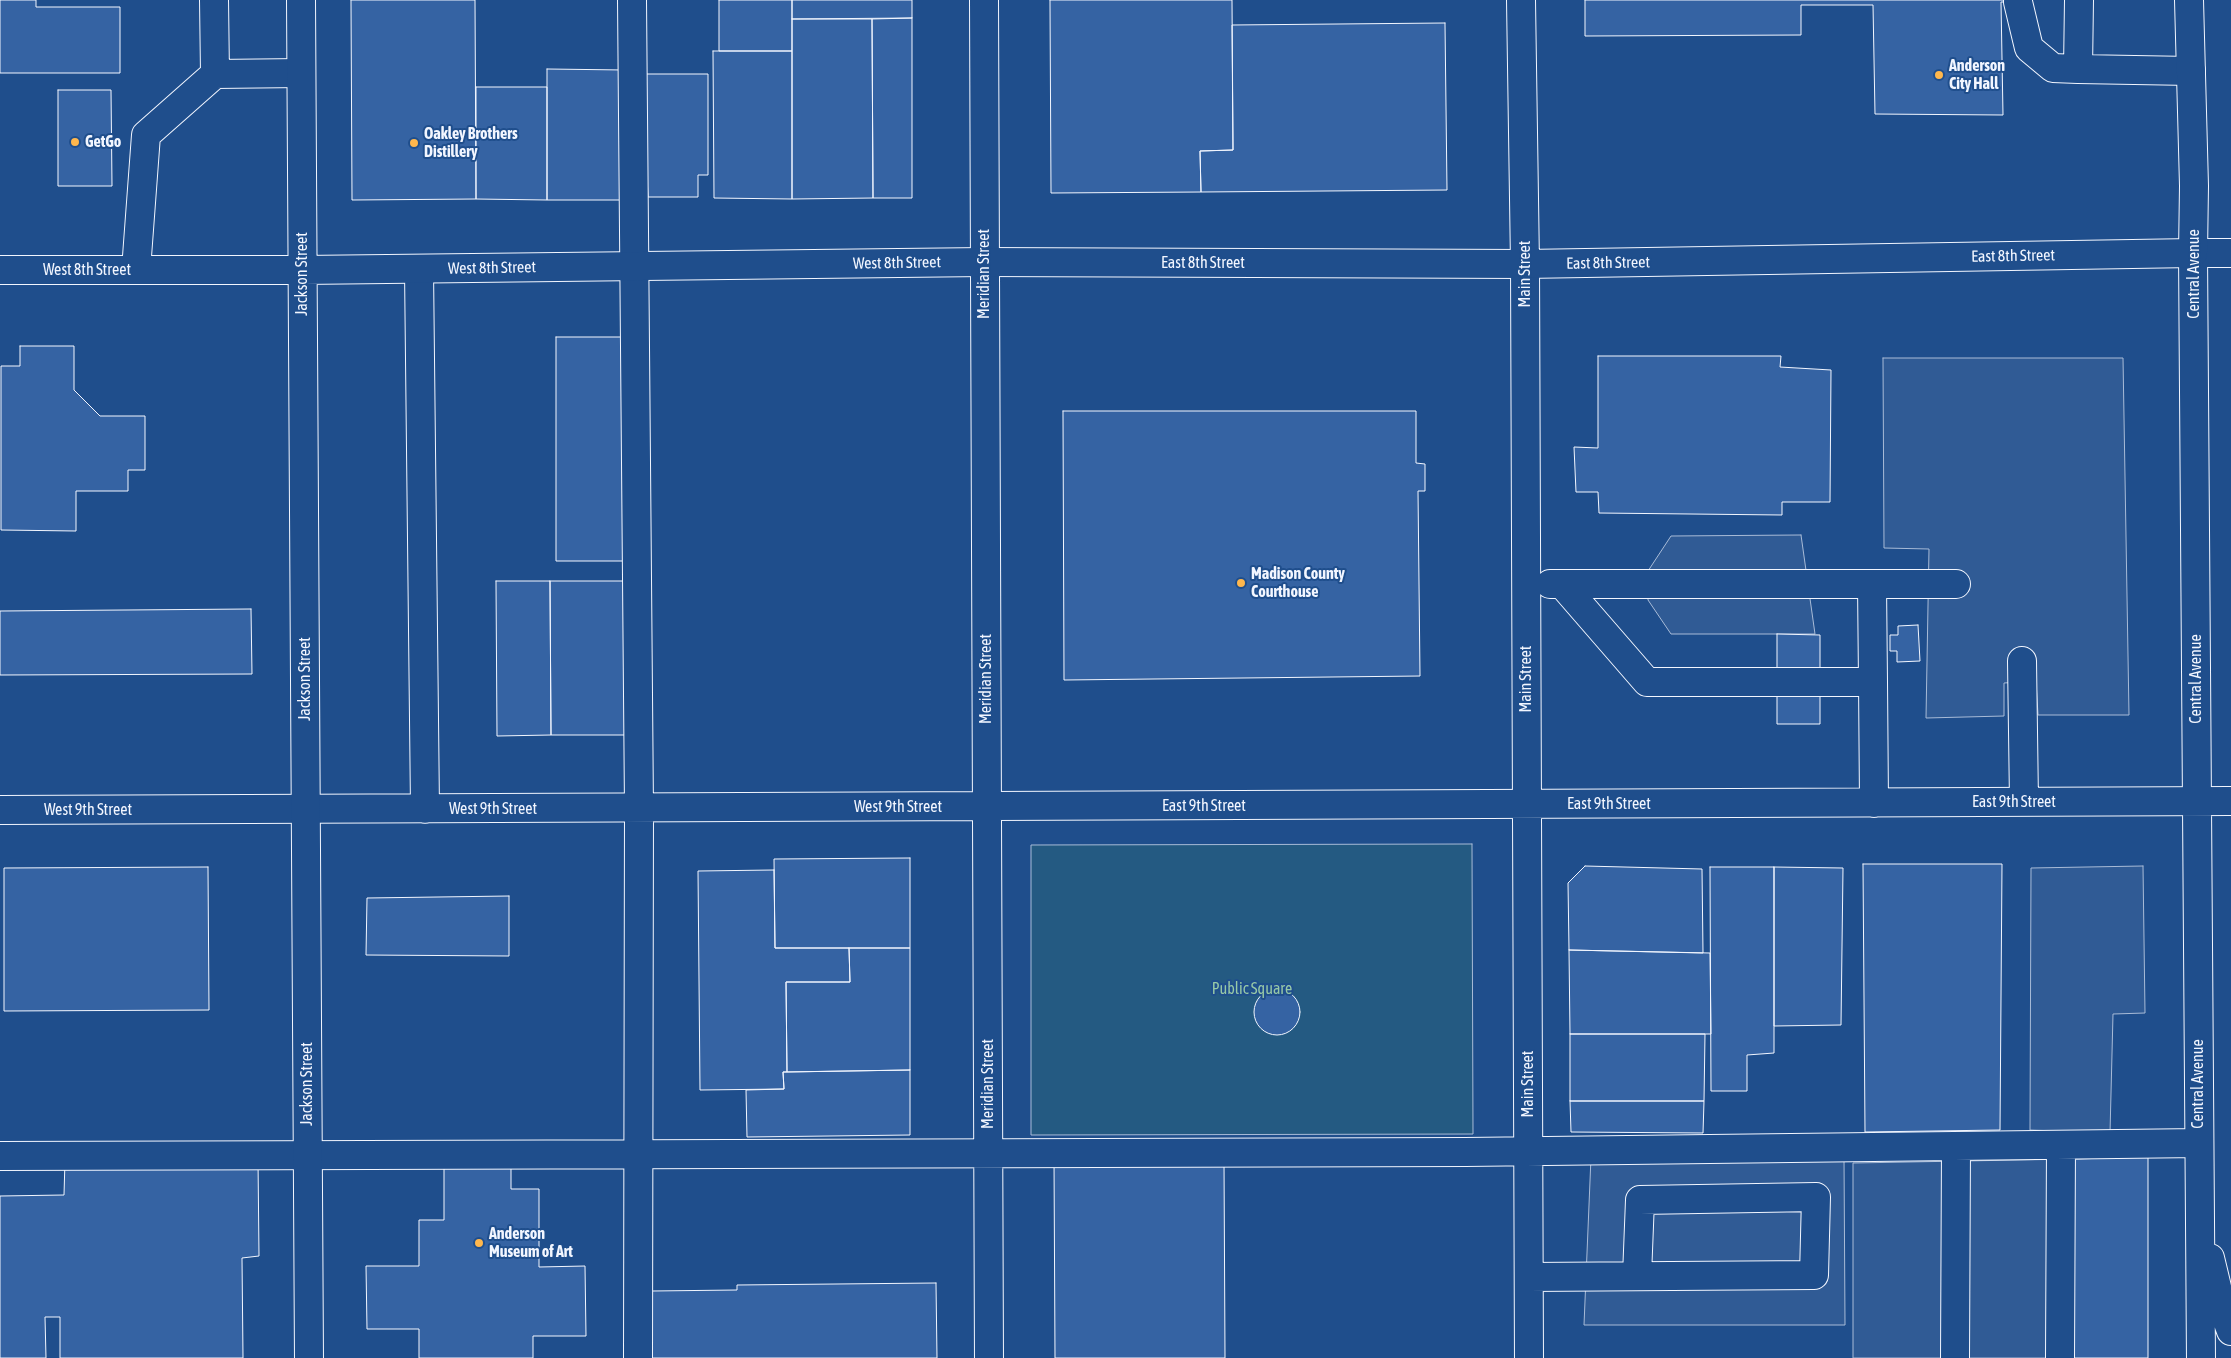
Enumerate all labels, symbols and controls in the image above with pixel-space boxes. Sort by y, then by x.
place label: Anderson City Hall [1949,56,2005,94]
marker: Anderson City Hall [1933,69,1945,81]
place label: Oakley Brothers Distillery [424,124,518,162]
place label: GetGo [85,132,121,152]
marker: GetGo [69,136,81,148]
marker: Oakley Brothers Distillery [408,137,420,149]
street label: Meridian Street [974,229,994,319]
street label: Central Avenue [2184,229,2204,319]
street label: Jackson Street [292,232,312,316]
street label: Main Street [1515,241,1535,307]
street label: East 8th Street [1971,246,2055,266]
street label: West 8th Street [853,253,941,273]
street label: East 8th Street [1161,253,1245,273]
street label: East 8th Street [1566,253,1650,273]
street label: West 8th Street [448,258,536,278]
street label: West 8th Street [43,260,131,280]
place label: Madison County Courthouse [1251,564,1345,602]
marker: Madison County Courthouse [1235,577,1247,589]
street label: Meridian Street [976,634,996,724]
street label: Central Avenue [2186,634,2206,724]
street label: Jackson Street [295,637,315,721]
street label: Main Street [1516,646,1536,712]
street label: East 9th Street [1972,792,2056,812]
street label: East 9th Street [1567,794,1651,814]
street label: East 9th Street [1162,796,1246,816]
street label: West 9th Street [854,797,942,817]
street label: West 9th Street [449,799,537,819]
street label: West 9th Street [44,800,132,820]
park label: Public Square [1212,979,1292,999]
street label: Meridian Street [978,1039,998,1129]
street label: Central Avenue [2188,1039,2208,1129]
street label: Jackson Street [297,1042,317,1126]
street label: Main Street [1518,1051,1538,1117]
place label: Anderson Museum of Art [489,1224,573,1262]
marker: Anderson Museum of Art [473,1237,485,1249]

